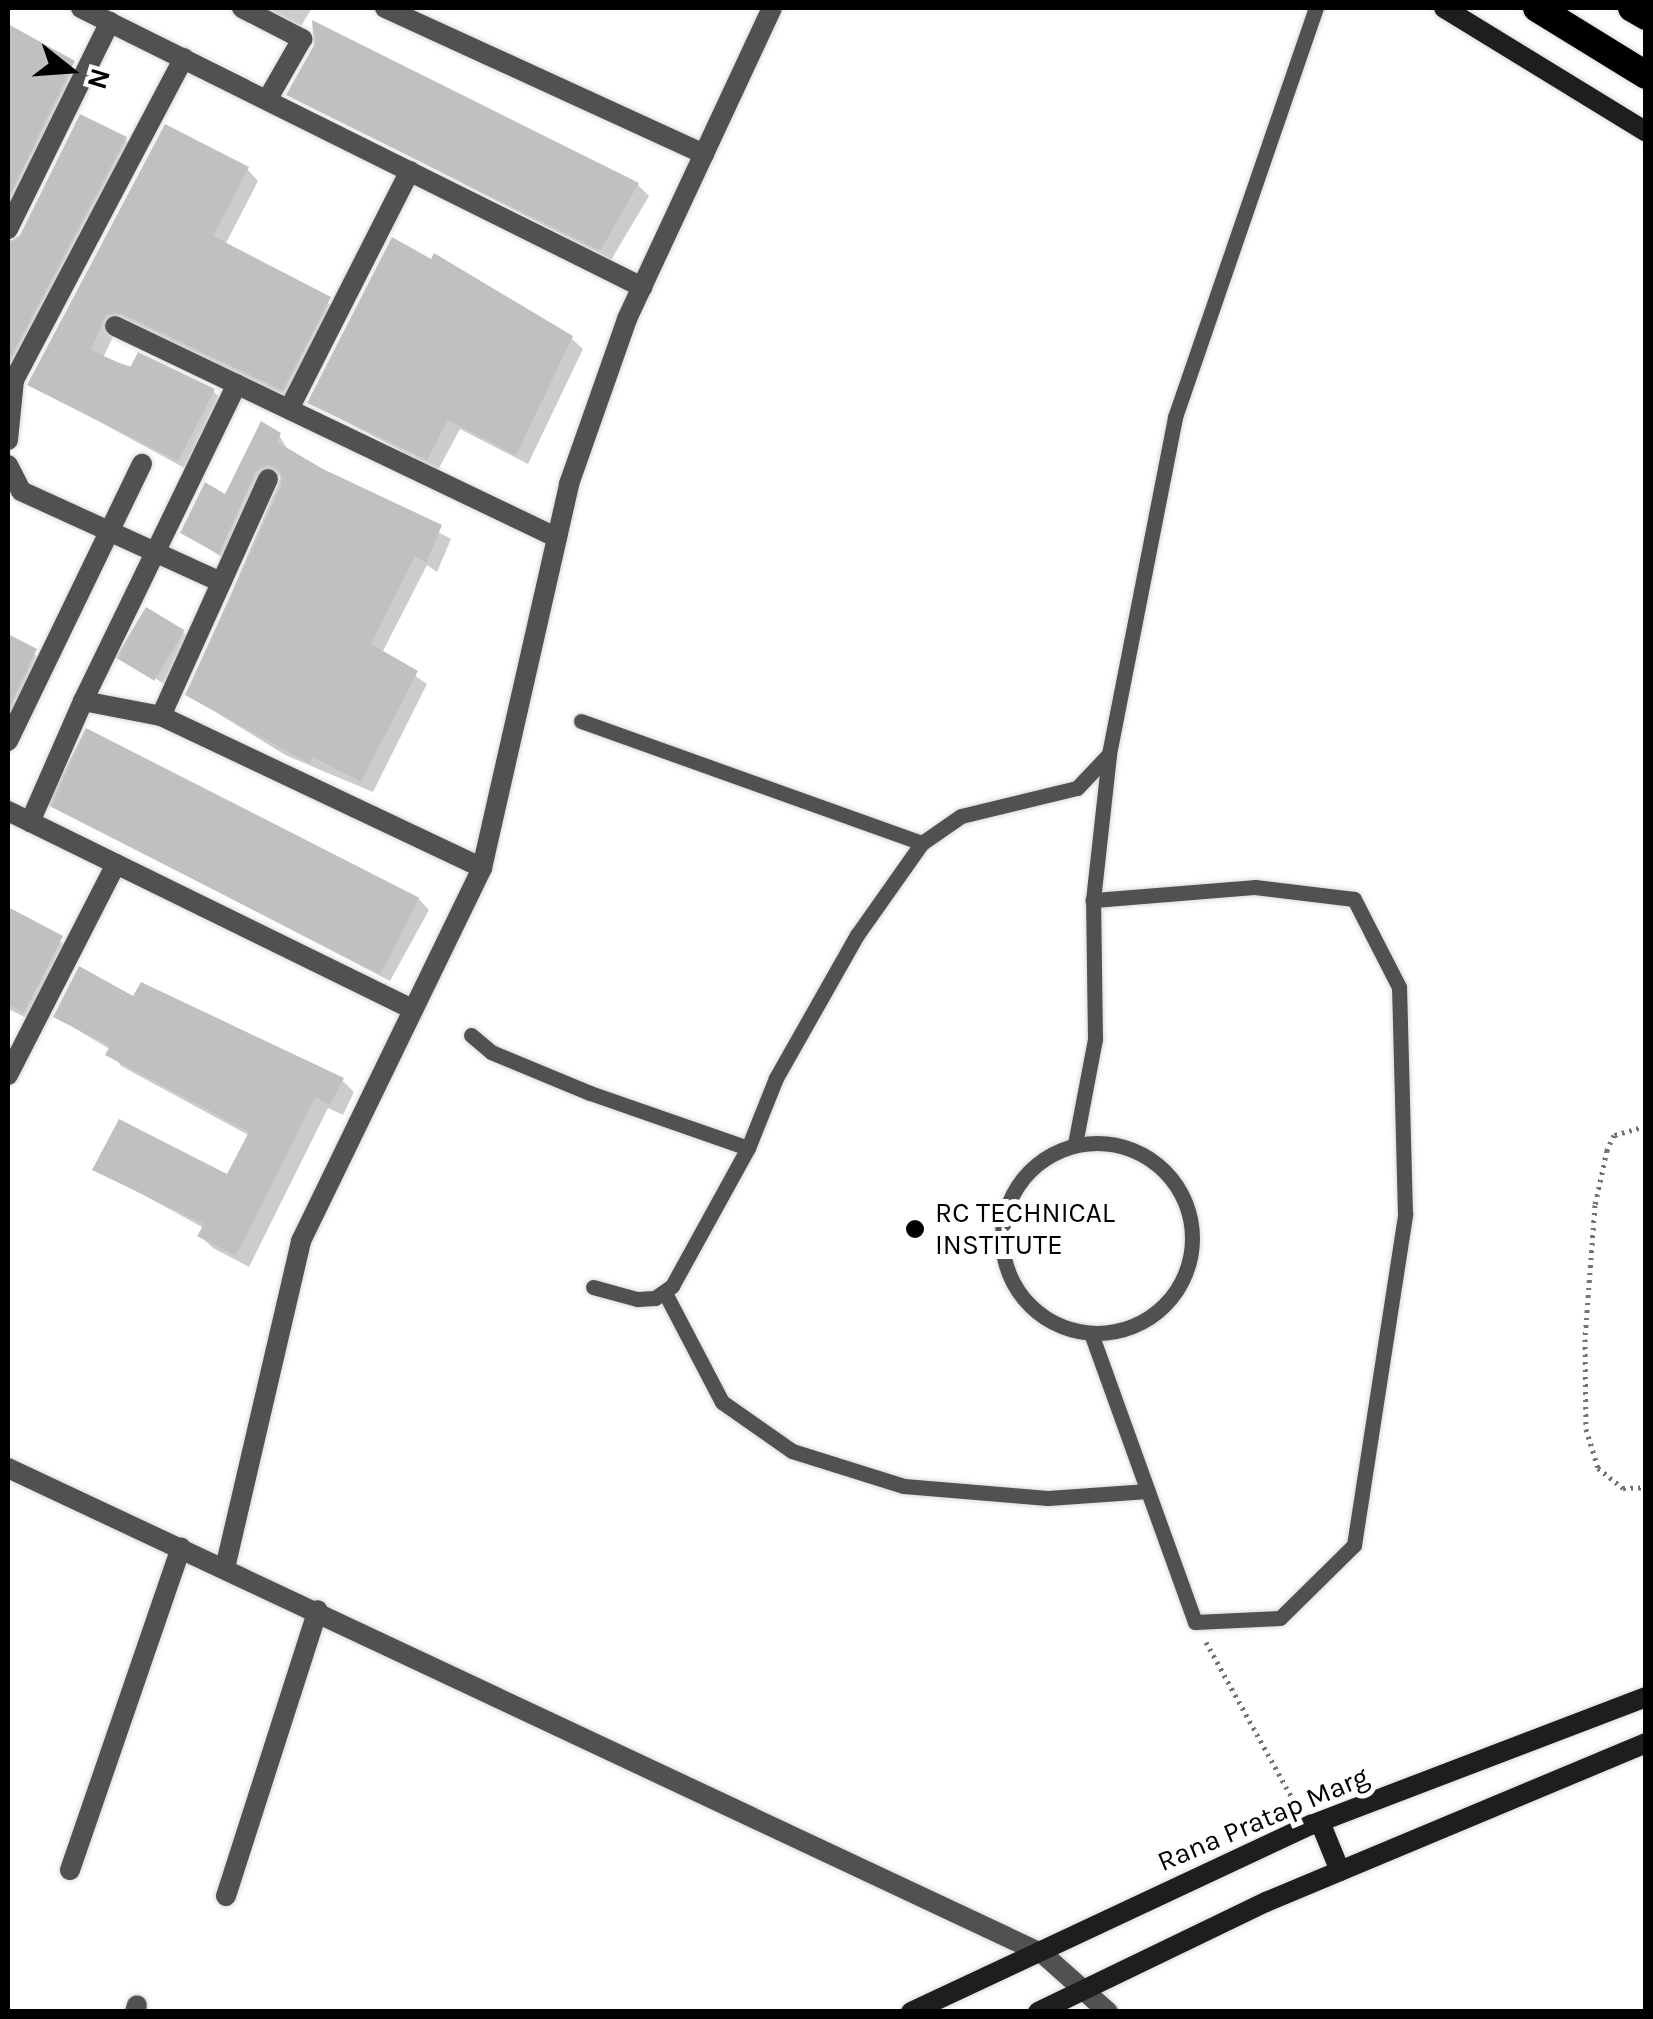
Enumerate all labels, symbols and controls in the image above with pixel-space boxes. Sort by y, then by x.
north arrow [20,20,120,120]
text: N [80,64,118,93]
place label: RC TECHNICAL INSTITUTE [935,1196,1115,1262]
marker: RC TECHNICAL INSTITUTE [904,1218,926,1240]
street label: Rana Pratap Marg [1152,1759,1374,1879]

